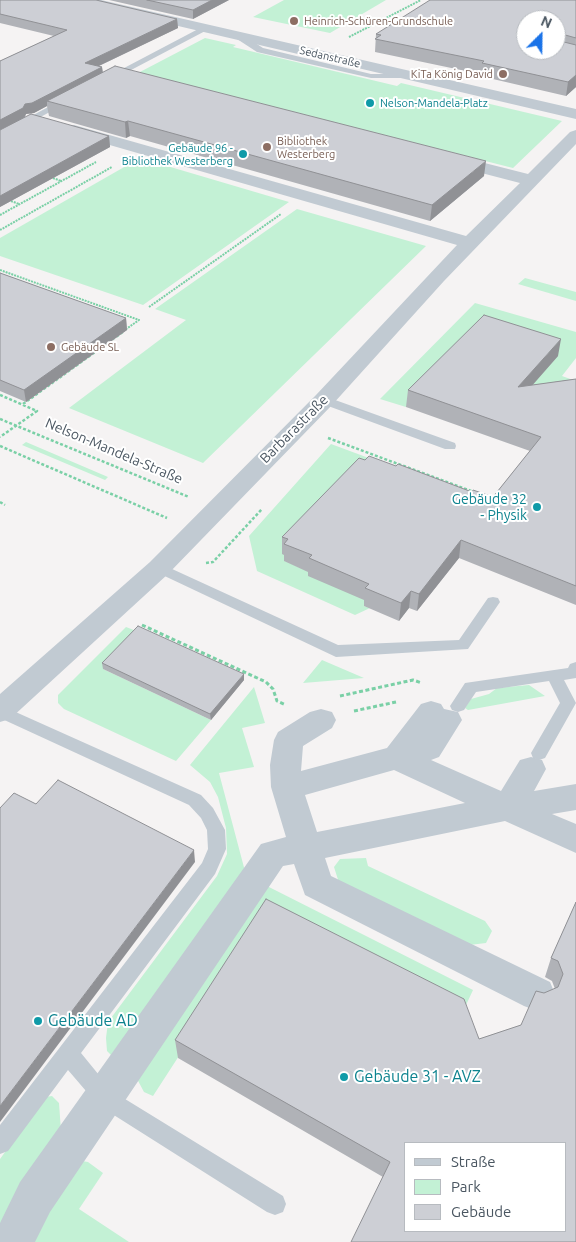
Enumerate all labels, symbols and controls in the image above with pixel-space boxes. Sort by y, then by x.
north arrow [516,10,566,60]
text: N [539,13,554,32]
place label: Heinrich-Schüren-Grundschule [304,14,453,28]
marker: Heinrich-Schüren-Grundschule [288,15,300,27]
street label: Sedanstraße [298,44,362,70]
place label: KiTa König David [411,67,493,81]
marker: KiTa König David [497,68,509,80]
place label: Nelson-Mandela-Platz [380,96,488,110]
marker: Nelson-Mandela-Platz [364,97,376,109]
place label: Bibliothek Westerberg [277,134,335,160]
place label: Gebäude 96 - Bibliothek Westerberg [122,141,233,167]
marker: Bibliothek Westerberg [261,141,273,153]
marker: Gebäude 96 - Bibliothek Westerberg [237,148,249,160]
place label: Gebäude SL [61,340,119,354]
marker: Gebäude SL [45,341,57,353]
street label: Barbarastraße [256,391,332,467]
street label: Nelson-Mandela-Straße [43,414,185,488]
place label: Gebäude 32 - Physik [452,491,527,524]
marker: Gebäude 32 - Physik [531,501,543,513]
place label: Gebäude AD [48,1011,138,1031]
marker: Gebäude AD [32,1015,44,1027]
place label: Gebäude 31 - AVZ [354,1067,481,1087]
marker: Gebäude 31 - AVZ [338,1071,350,1083]
legend [404,1142,566,1232]
text: Straße [451,1153,495,1170]
text: Park [451,1178,481,1195]
text: Gebäude [451,1203,511,1220]

